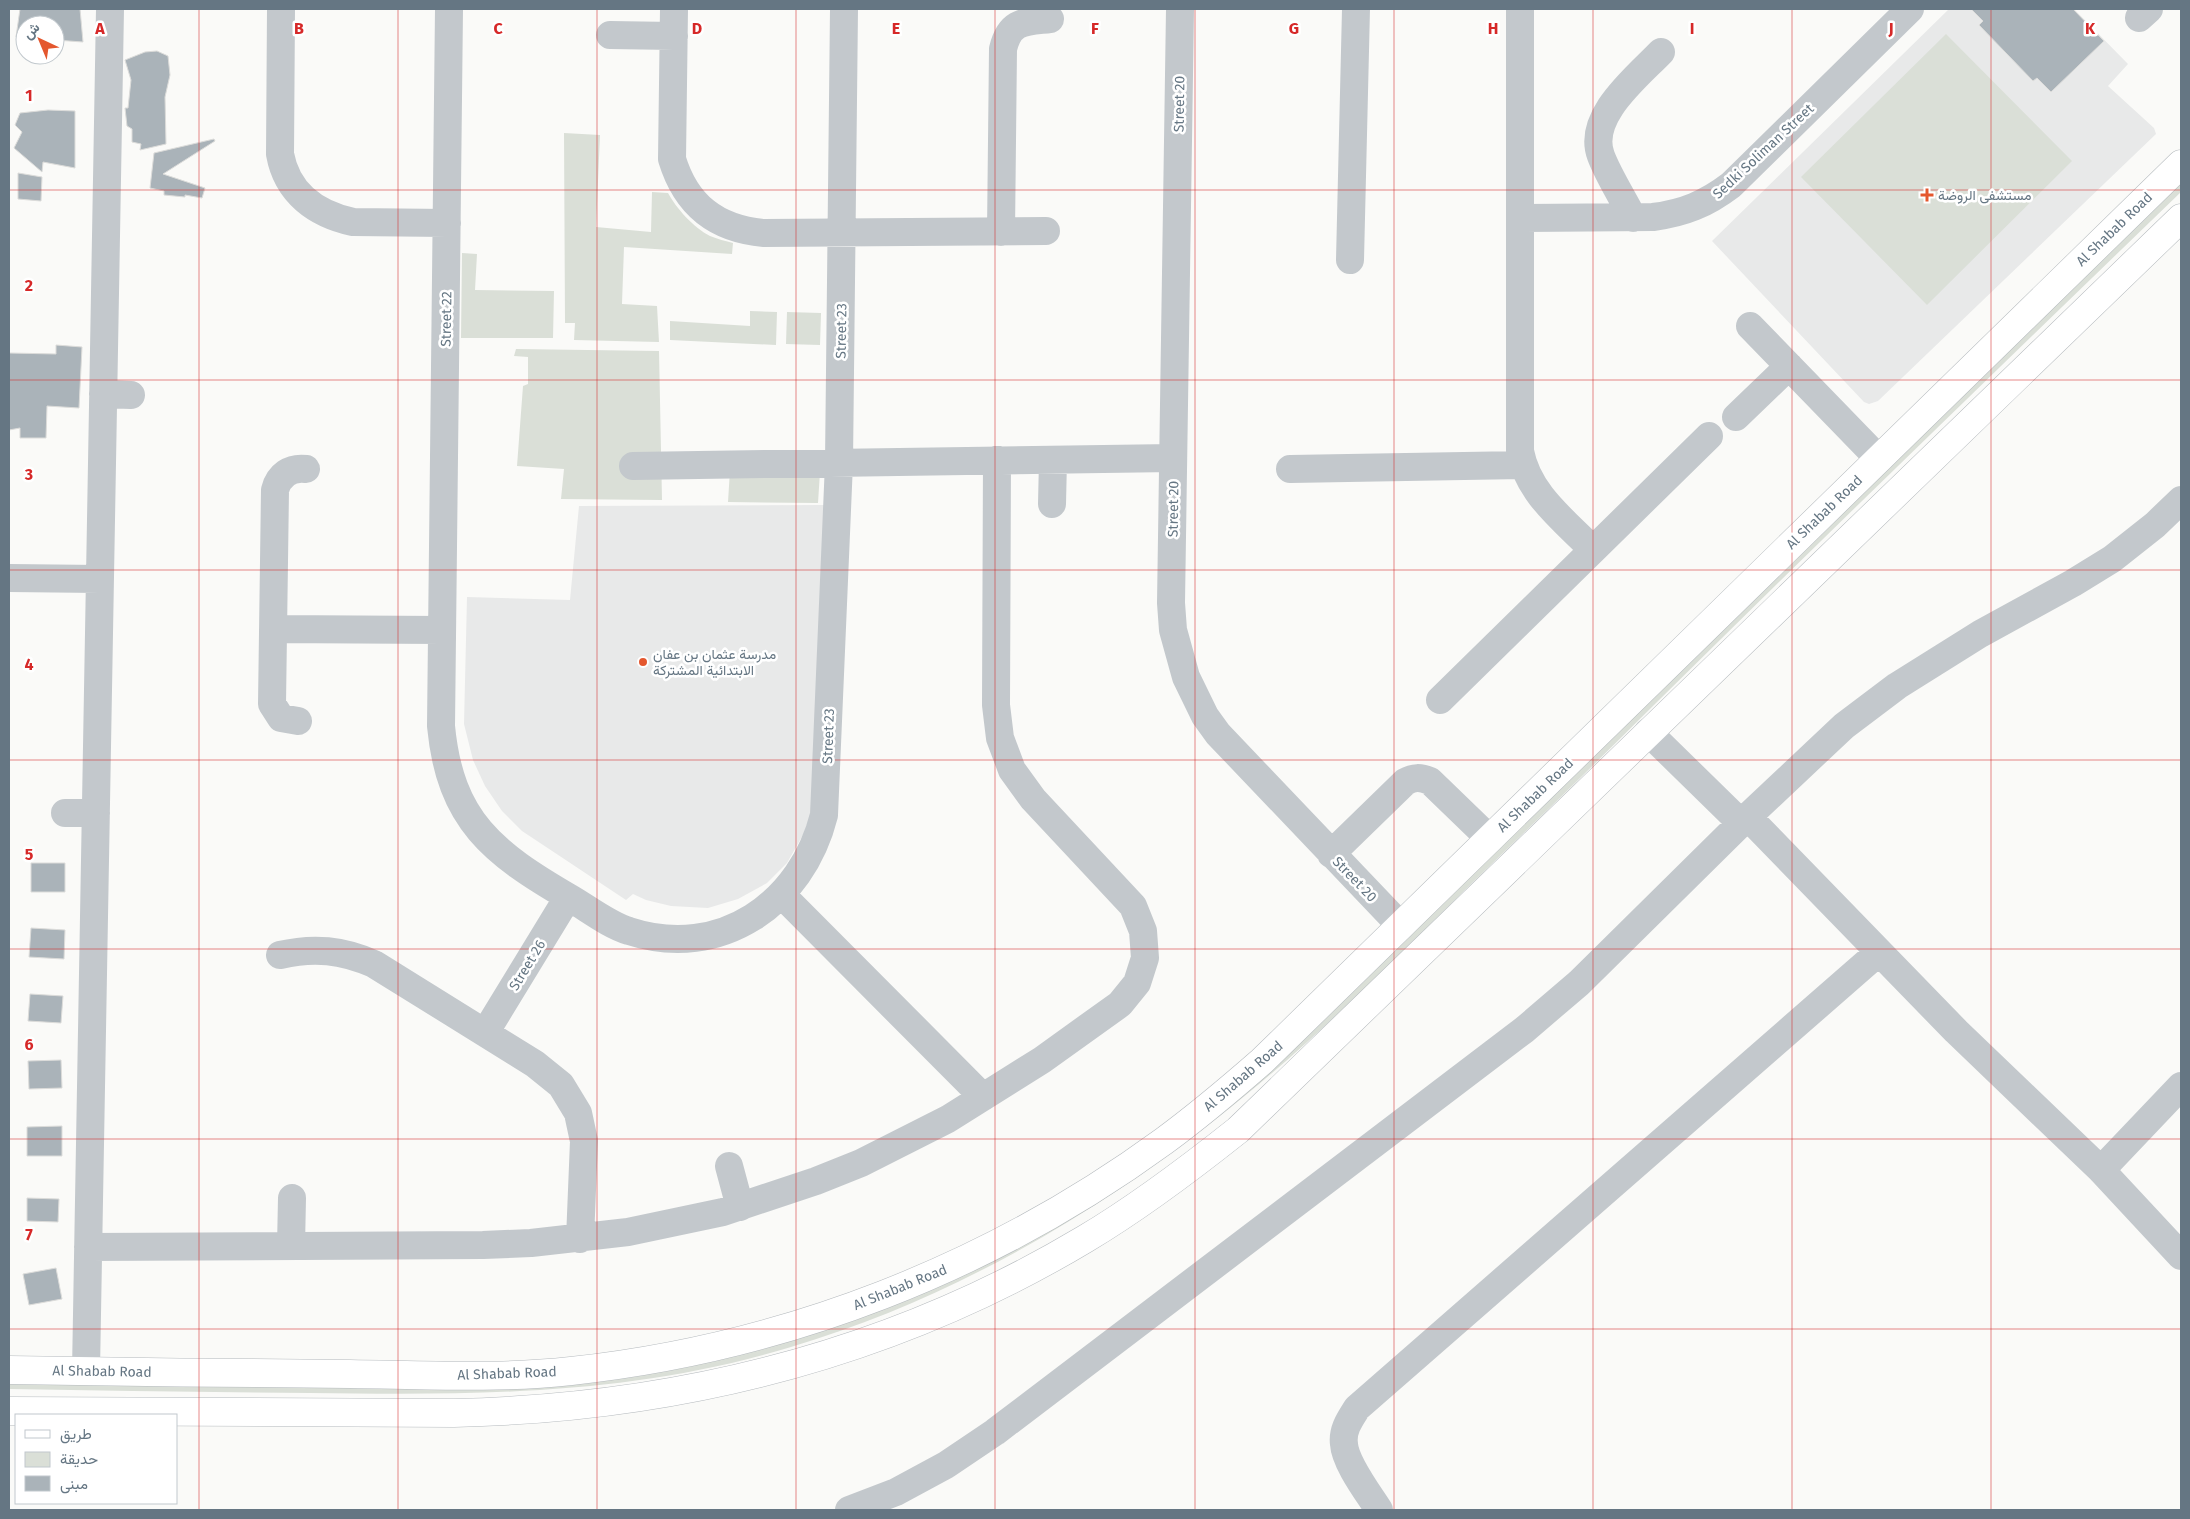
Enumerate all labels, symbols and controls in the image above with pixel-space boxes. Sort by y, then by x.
north arrow [15,15,65,65]
text: ش [19,19,43,43]
text: A [94,19,105,38]
text: B [294,19,304,38]
text: C [493,19,503,38]
text: D [692,19,702,38]
text: E [892,19,900,38]
text: F [1091,19,1099,38]
text: G [1289,19,1299,38]
text: H [1488,19,1498,38]
text: I [1690,19,1694,38]
text: J [1887,19,1894,38]
text: K [2085,19,2096,38]
street label: Street 20 [1171,75,1188,132]
text: 1 [25,86,33,105]
street label: Sedki Soliman Street [1709,100,1818,203]
place label: مستشفى الروضة [1938,187,2032,204]
marker: مستشفى الروضة [1920,188,1934,202]
street label: Al Shabab Road [2073,189,2156,270]
text: 2 [25,276,33,295]
street label: Street 22 [438,291,455,347]
street label: Street 23 [833,303,850,359]
text: 3 [24,465,33,484]
street label: Al Shabab Road [1783,472,1866,553]
street label: Street 20 [1165,480,1182,537]
place label: مدرسة عثمان بن عفان الابتدائية المشتركة [653,646,776,679]
text: 4 [24,655,34,674]
marker: مدرسة عثمان بن عفان الابتدائية المشتركة [637,656,649,668]
street label: Street 23 [819,708,838,764]
street label: Al Shabab Road [1494,755,1577,836]
text: 5 [25,845,34,864]
street label: Street 20 [1329,853,1380,906]
street label: Street 26 [506,937,549,994]
text: 6 [24,1035,34,1054]
street label: Al Shabab Road [1200,1037,1286,1115]
text: 7 [25,1225,33,1244]
street label: Al Shabab Road [851,1261,949,1314]
street label: Al Shabab Road [52,1362,152,1381]
street label: Al Shabab Road [457,1363,557,1384]
legend [15,1414,178,1504]
text: طريق [60,1425,92,1444]
text: حديقة [60,1450,98,1468]
text: مبنى [60,1475,88,1494]

